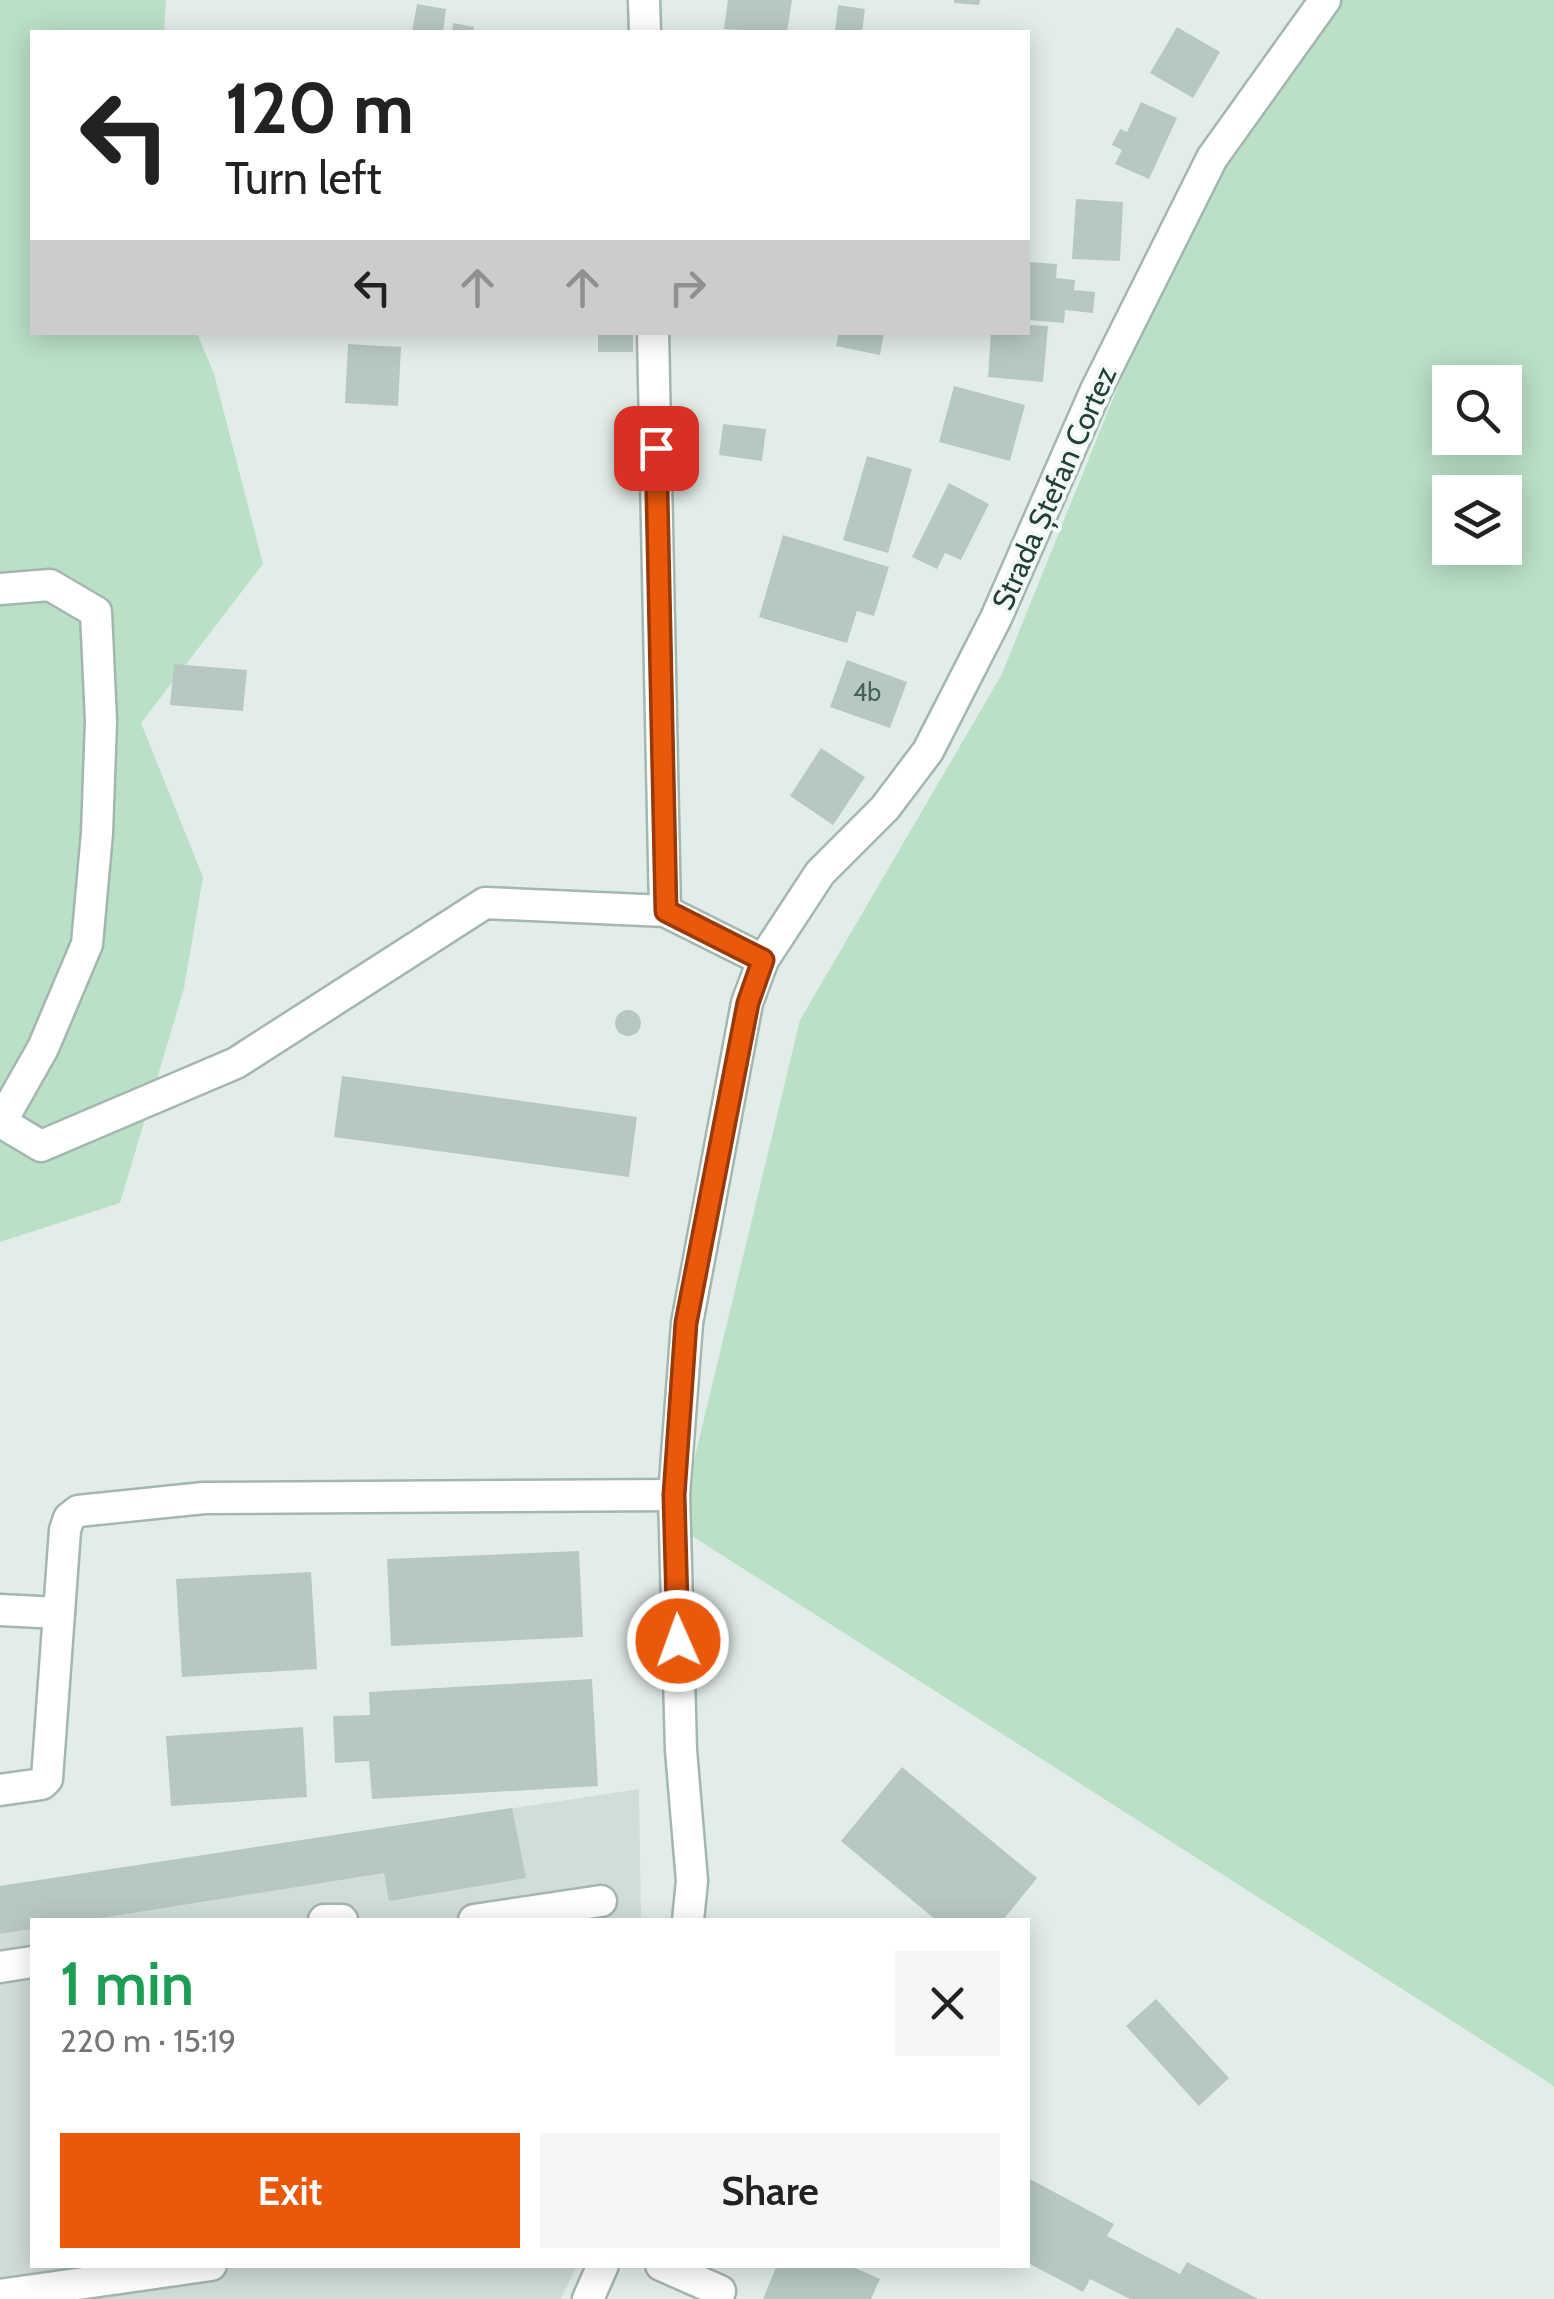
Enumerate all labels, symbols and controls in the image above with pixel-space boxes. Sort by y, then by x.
text: 120 m [225,65,414,151]
icon: left [60,70,190,200]
text: Turn left [225,151,382,205]
icon: left [345,260,400,315]
icon: ahead [450,260,505,315]
icon: ahead [555,260,610,315]
icon: right [660,260,715,315]
street label: Strada Ștefan Cortez [984,360,1125,616]
map controls [1432,365,1522,565]
button: search [1432,365,1522,455]
pin [614,406,699,491]
icon: arrive [629,421,684,476]
button: layers [1432,475,1522,565]
house number: 4b [853,677,881,707]
position arrow [626,1589,730,1693]
text: 1 min [60,1947,194,2020]
button: close [895,1951,1000,2056]
text: 220 m · 15:19 [60,2021,236,2060]
button: Exit [60,2133,520,2248]
button: Share [540,2133,1000,2248]

